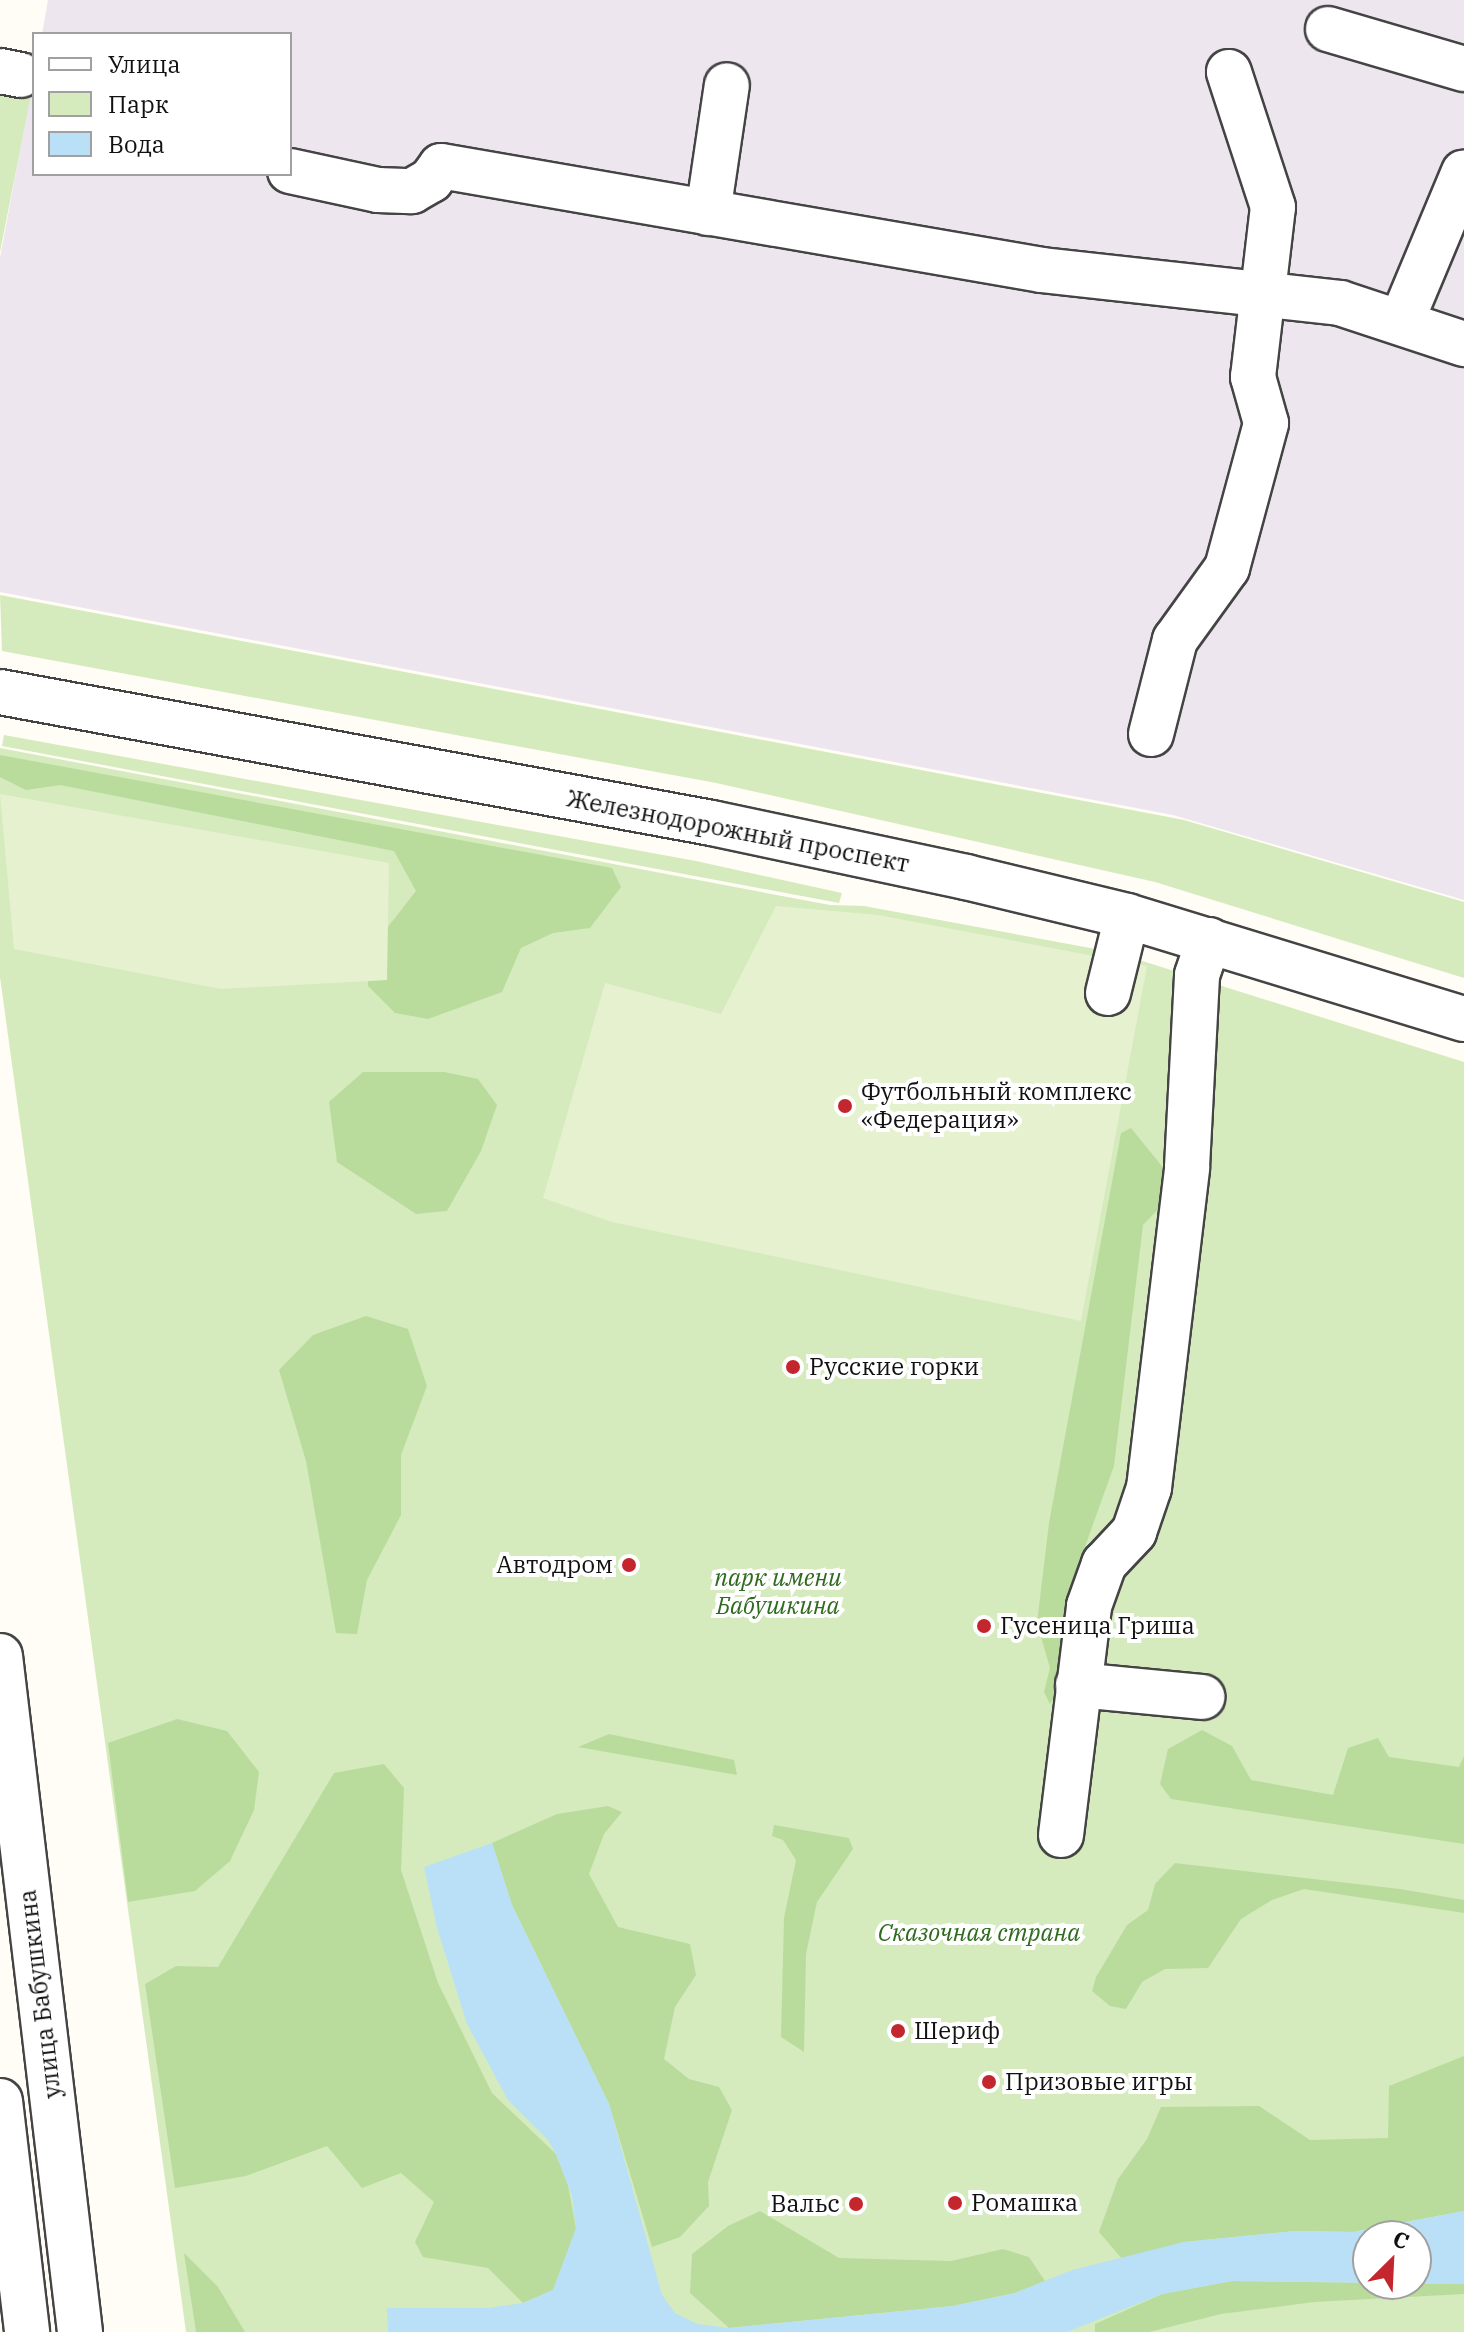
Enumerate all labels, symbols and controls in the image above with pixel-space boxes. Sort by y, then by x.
legend [32,32,292,176]
text: Улица [108,48,181,80]
text: Парк [108,88,169,120]
text: Вода [108,128,165,160]
street label: Железнодорожный проспект [564,784,912,878]
place label: Футбольный комплекс «Федерация» [861,1078,1132,1134]
marker: Футбольный комплекс «Федерация» [836,1097,854,1115]
place label: Русские горки [809,1353,979,1381]
marker: Русские горки [784,1358,802,1376]
place label: Автодром [496,1551,613,1579]
marker: Автодром [620,1556,638,1574]
park label: парк имени Бабушкина [714,1564,842,1620]
place label: Гусеница Гриша [1000,1612,1195,1640]
marker: Гусеница Гриша [975,1617,993,1635]
street label: улица Бабушкина [13,1888,67,2100]
park label: Сказочная страна [878,1919,1080,1947]
place label: Шериф [914,2017,1000,2045]
marker: Шериф [889,2022,907,2040]
place label: Призовые игры [1005,2068,1193,2096]
marker: Призовые игры [980,2073,998,2091]
place label: Ромашка [971,2189,1078,2217]
place label: Вальс [771,2190,840,2218]
marker: Ромашка [946,2194,964,2212]
marker: Вальс [847,2195,865,2213]
north arrow [1352,2220,1432,2300]
text: С [1389,2223,1414,2256]

